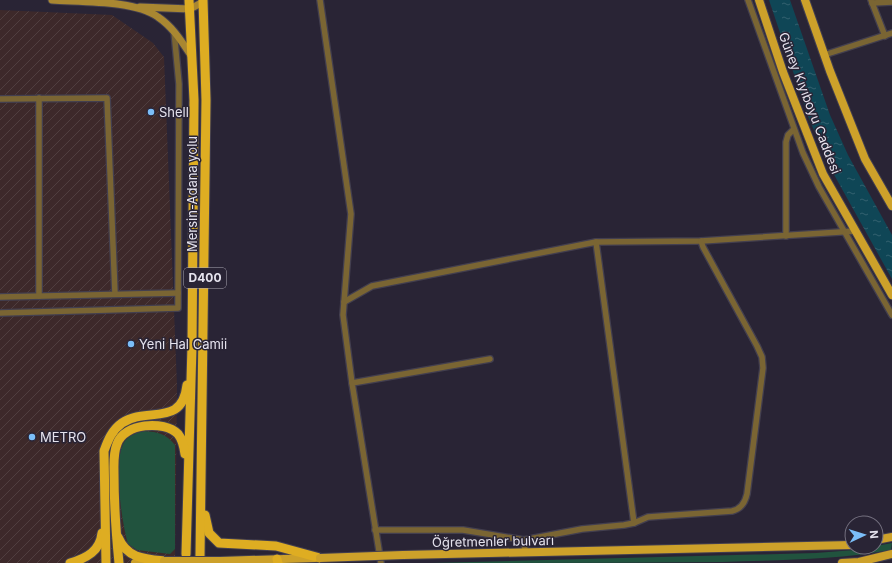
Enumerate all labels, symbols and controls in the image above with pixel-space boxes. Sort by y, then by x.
street label: Güney Kıyıboyu Caddesi [776,30,844,176]
place label: Shell [159,104,189,120]
marker: Shell [146,107,156,117]
street label: Mersin-Adana yolu [184,136,200,252]
road number: D400 [184,268,226,288]
place label: Yeni Hal Camii [139,336,227,352]
marker: Yeni Hal Camii [126,339,136,349]
place label: METRO [40,429,86,445]
marker: METRO [27,432,37,442]
north arrow [844,515,884,555]
text: N [867,530,881,539]
street label: Öğretmenler bulvarı [432,532,554,550]

